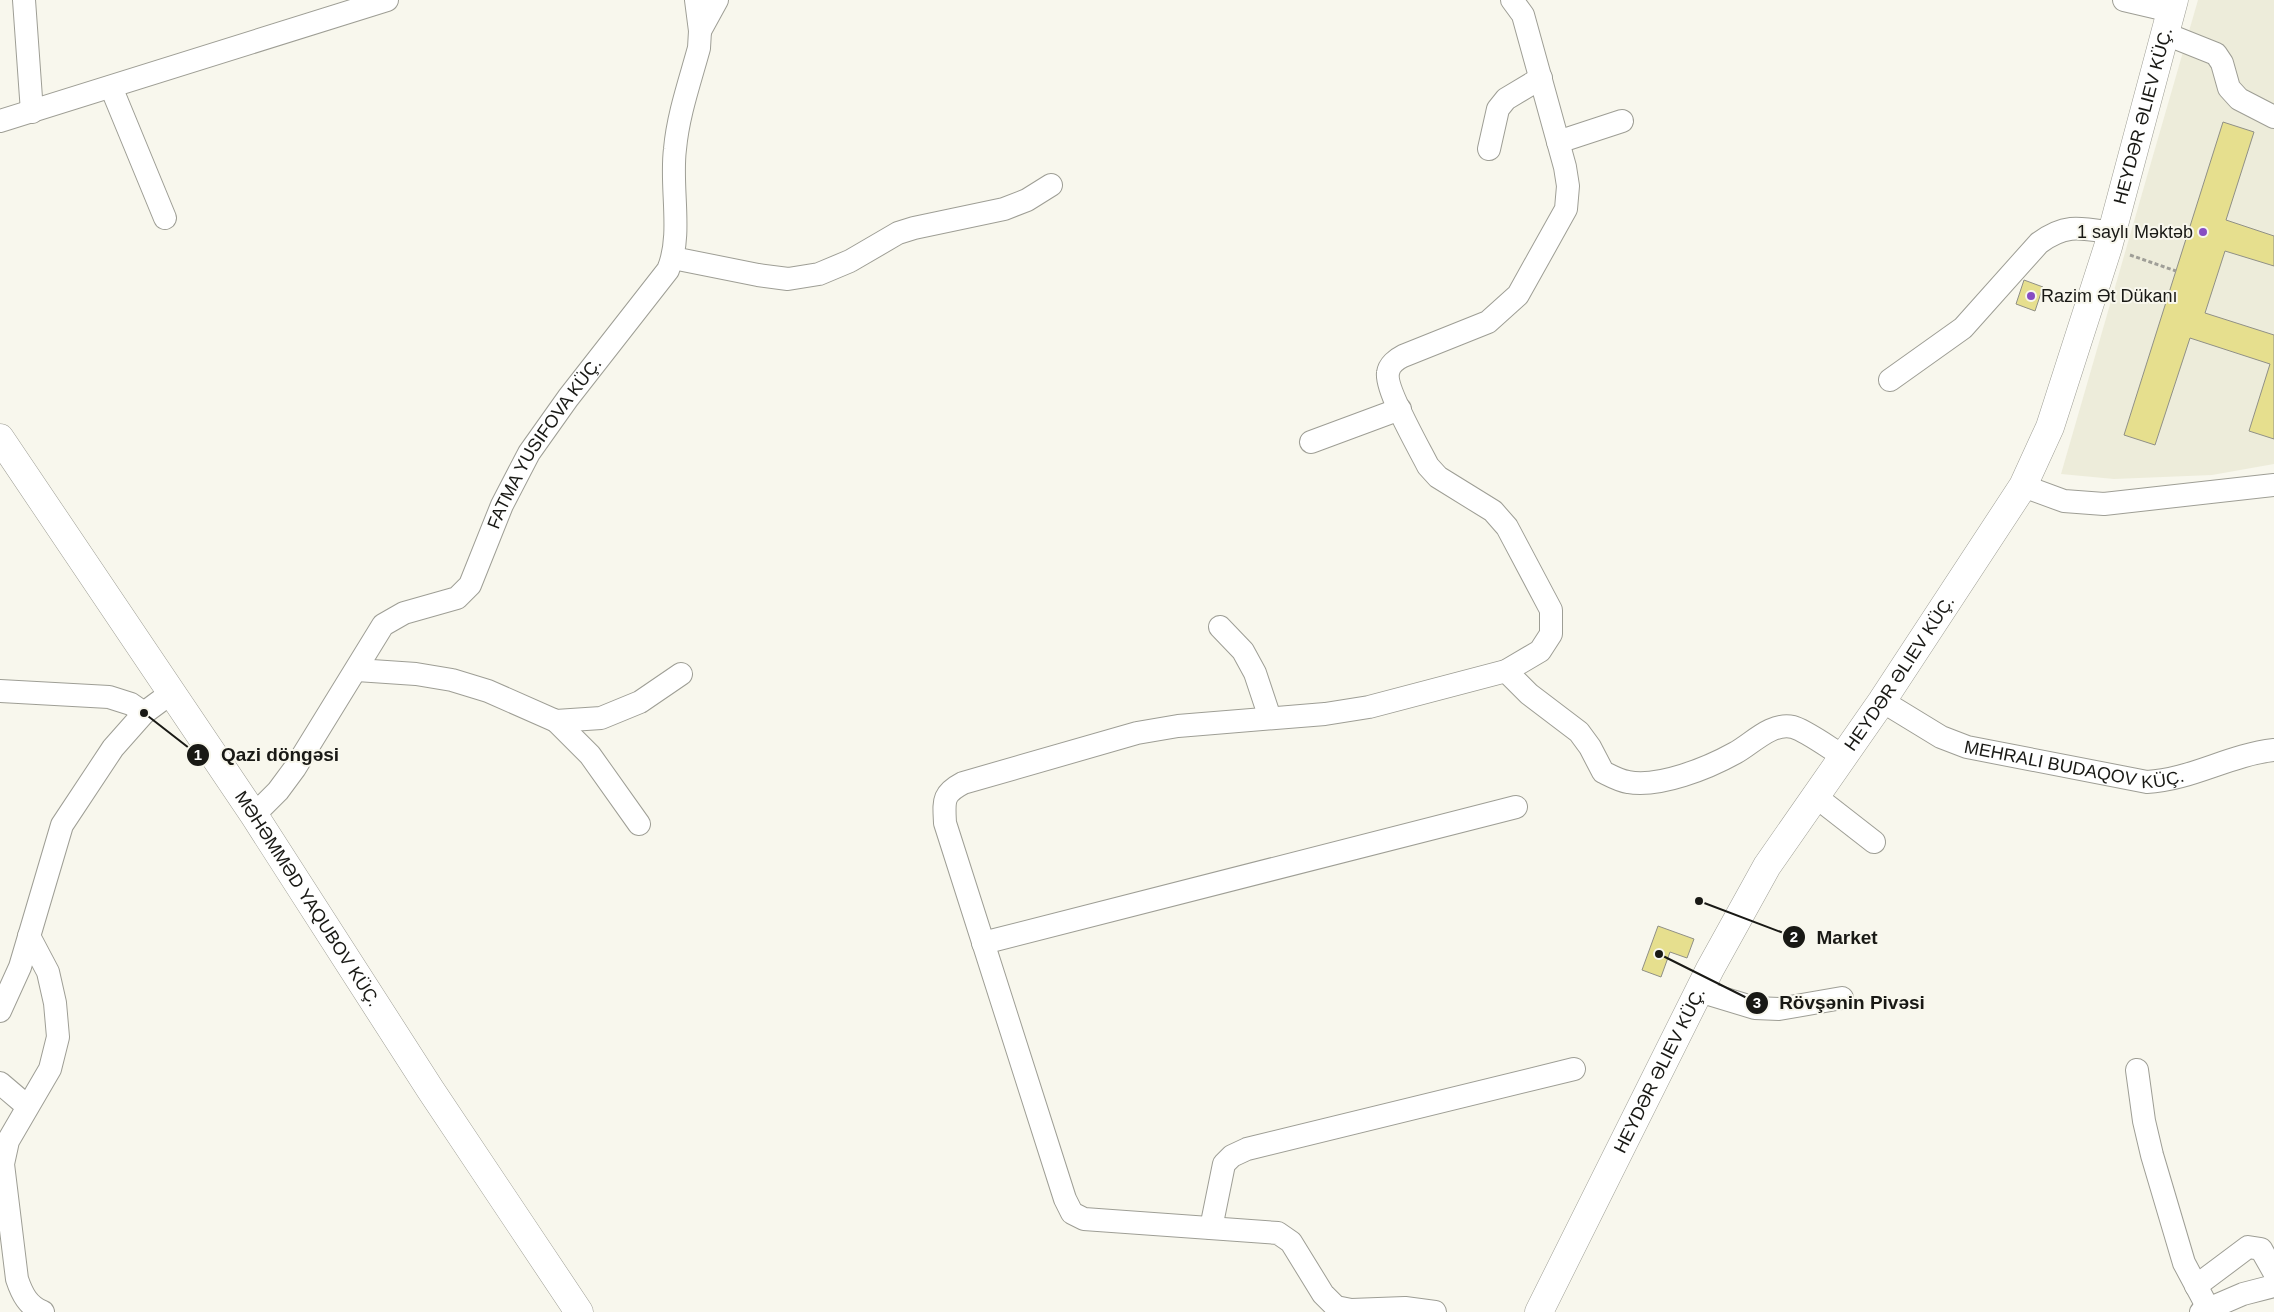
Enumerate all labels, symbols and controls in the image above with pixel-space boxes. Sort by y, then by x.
street label: HEYDƏR ƏLIEV KÜÇ. [2110,25,2176,206]
place label: 1 saylı Məktəb [2077,222,2193,242]
marker: 1 saylı Məktəb [2197,226,2209,238]
place label: Razim Ət Dükanı [2041,286,2178,306]
marker: Razim Ət Dükanı [2025,290,2037,302]
street label: FATMA YUSIFOVA KÜÇ. [483,354,606,532]
street label: HEYDƏR ƏLIEV KÜÇ. [1841,592,1958,754]
street label: MEHRALI BUDAQOV KÜÇ. [1963,737,2186,792]
callout: Qazi döngəsi [186,738,349,772]
text: Qazi döngəsi [221,744,339,765]
text: 1 [194,746,202,763]
street label: MƏHƏMMƏD YAQUBOV KÜÇ. [231,787,384,1010]
callout: Market [1782,920,1888,954]
text: Market [1816,927,1878,948]
text: 2 [1790,928,1798,945]
street label: HEYDƏR ƏLIEV KÜÇ. [1610,984,1709,1156]
callout: Rövşənin Pivəsi [1745,986,1935,1020]
text: Rövşənin Pivəsi [1779,992,1925,1013]
text: 3 [1753,994,1761,1011]

